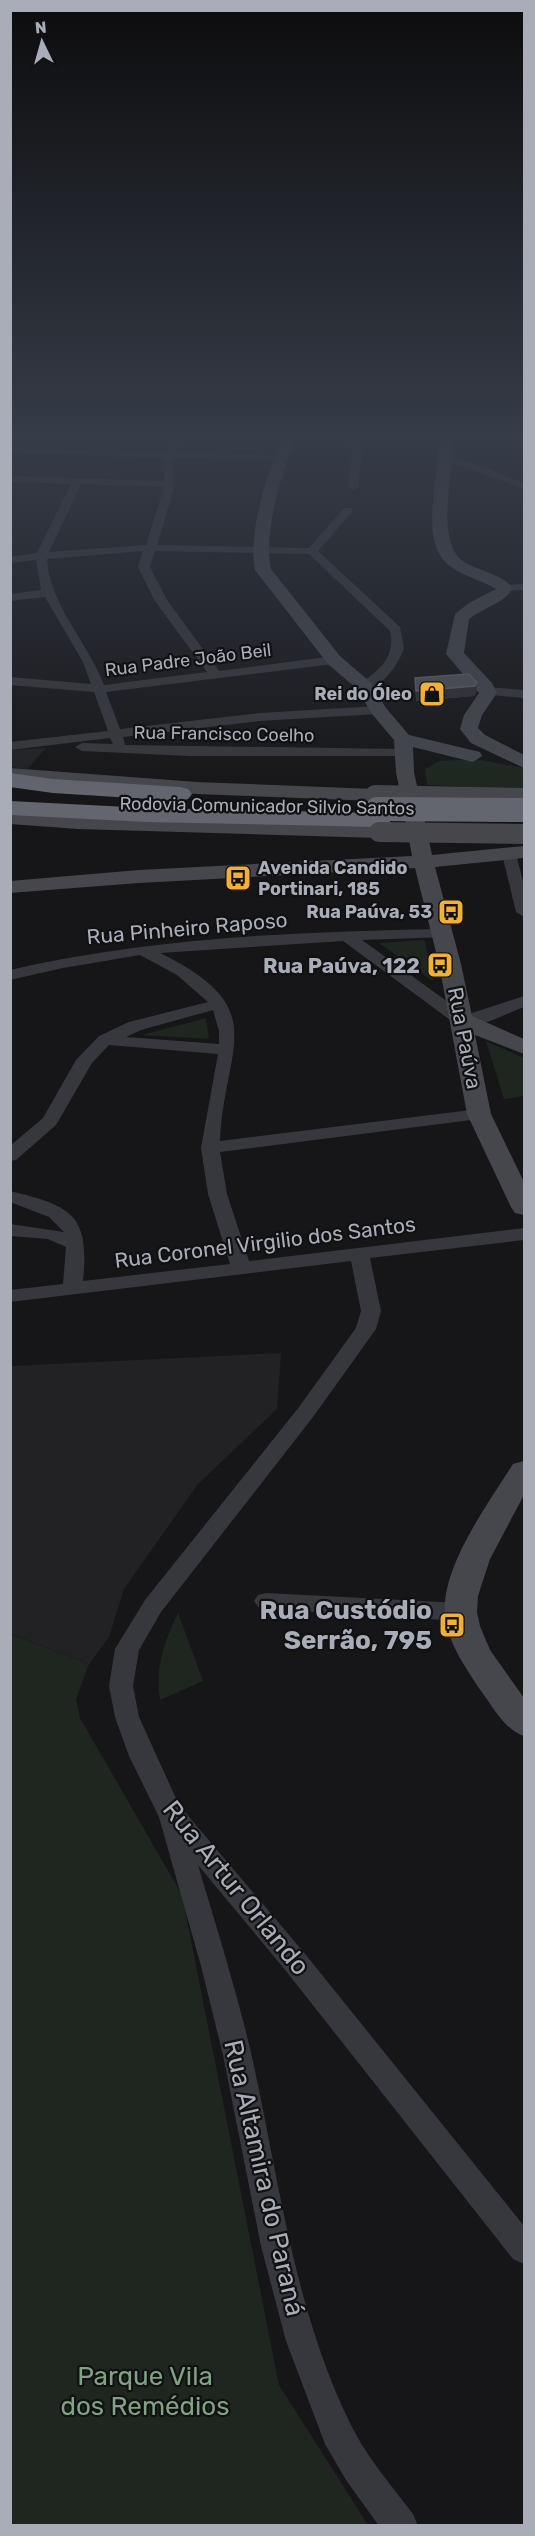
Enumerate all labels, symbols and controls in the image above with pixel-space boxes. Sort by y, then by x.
north arrow [12,12,72,72]
text: N [34,18,47,38]
street label: Rua Padre João Beil [104,639,272,681]
shop icon: Rei do Óleo [417,679,447,709]
place label: Rei do Óleo [314,683,412,705]
street label: Rua Francisco Coelho [133,721,315,747]
street label: Rodovia Comunicador Silvio Santos [119,792,415,820]
place label: Avenida Candido Portinari, 185 [258,857,407,900]
bus stop icon: Avenida Candido Portinari, 185 [223,863,253,893]
bus stop icon: Rua Paúva, 53 [436,897,466,927]
place label: Rua Paúva, 53 [306,901,432,923]
street label: Rua Pinheiro Raposo [85,907,289,949]
bus stop icon: Rua Paúva, 122 [425,950,455,980]
place label: Rua Paúva, 122 [263,953,420,978]
street label: Rua Paúva [443,985,487,1091]
street label: Rua Coronel Virgilio dos Santos [113,1211,417,1273]
place label: Rua Custódio Serrão, 795 [260,1595,432,1656]
bus stop icon: Rua Custódio Serrão, 795 [437,1610,467,1640]
street label: Rua Artur Orlando [156,1794,316,1982]
street label: Rua Altamira do Paraná [217,2037,311,2319]
park label: Parque Vila dos Remédios [60,2361,230,2422]

